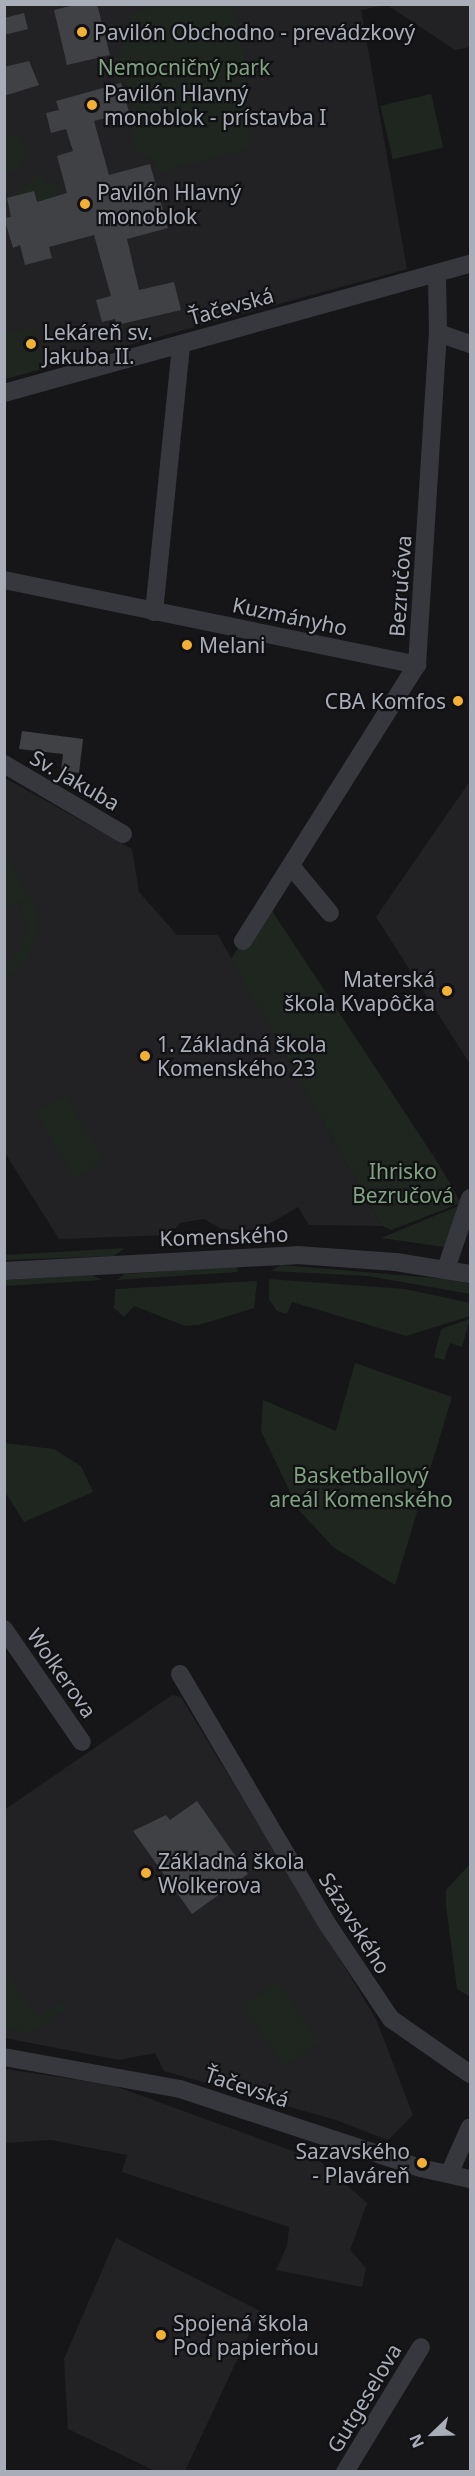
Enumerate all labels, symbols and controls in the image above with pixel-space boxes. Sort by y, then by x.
place label: Pavilón Obchodno - prevádzkový [94,19,415,45]
marker: Pavilón Obchodno - prevádzkový [75,25,89,39]
park label: Nemocničný park [98,54,270,80]
place label: Pavilón Hlavný monoblok - prístavba I [104,80,326,130]
marker: Pavilón Hlavný monoblok - prístavba I [85,98,99,112]
place label: Pavilón Hlavný monoblok [97,179,241,229]
marker: Pavilón Hlavný monoblok [78,197,92,211]
street label: Ťačevská [186,282,276,330]
place label: Lekáreň sv. Jakuba II. [43,319,153,369]
marker: Lekáreň sv. Jakuba II. [24,337,38,351]
street label: Bezručova [384,534,416,638]
street label: Kuzmányho [230,592,350,640]
place label: Melani [199,632,265,658]
marker: Melani [180,638,194,652]
place label: CBA Komfos [325,688,446,714]
marker: CBA Komfos [451,694,465,708]
street label: Sv. Jakuba [26,744,124,816]
place label: Materská škola Kvapôčka [284,966,435,1016]
marker: Materská škola Kvapôčka [440,984,454,998]
place label: 1. Základná škola Komenského 23 [157,1031,327,1081]
marker: 1. Základná škola Komenského 23 [138,1049,152,1063]
park label: Ihrisko Bezručová [352,1158,454,1208]
street label: Komenského [159,1221,289,1251]
park label: Basketballový areál Komenského [269,1462,453,1512]
street label: Wolkerova [22,1623,102,1723]
place label: Základná škola Wolkerova [158,1848,305,1898]
marker: Základná škola Wolkerova [139,1866,153,1880]
street label: Sázavského [314,1868,396,1978]
street label: Ťačevská [202,2062,292,2112]
place label: Sazavského - Plaváreň [296,2138,410,2188]
marker: Sazavského - Plaváreň [415,2156,429,2170]
place label: Spojená škola Pod papierňou [173,2310,319,2360]
marker: Spojená škola Pod papierňou [154,2328,168,2342]
street label: Gutgeselova [322,2339,406,2457]
north arrow [403,2404,463,2464]
text: N [404,2431,429,2451]

